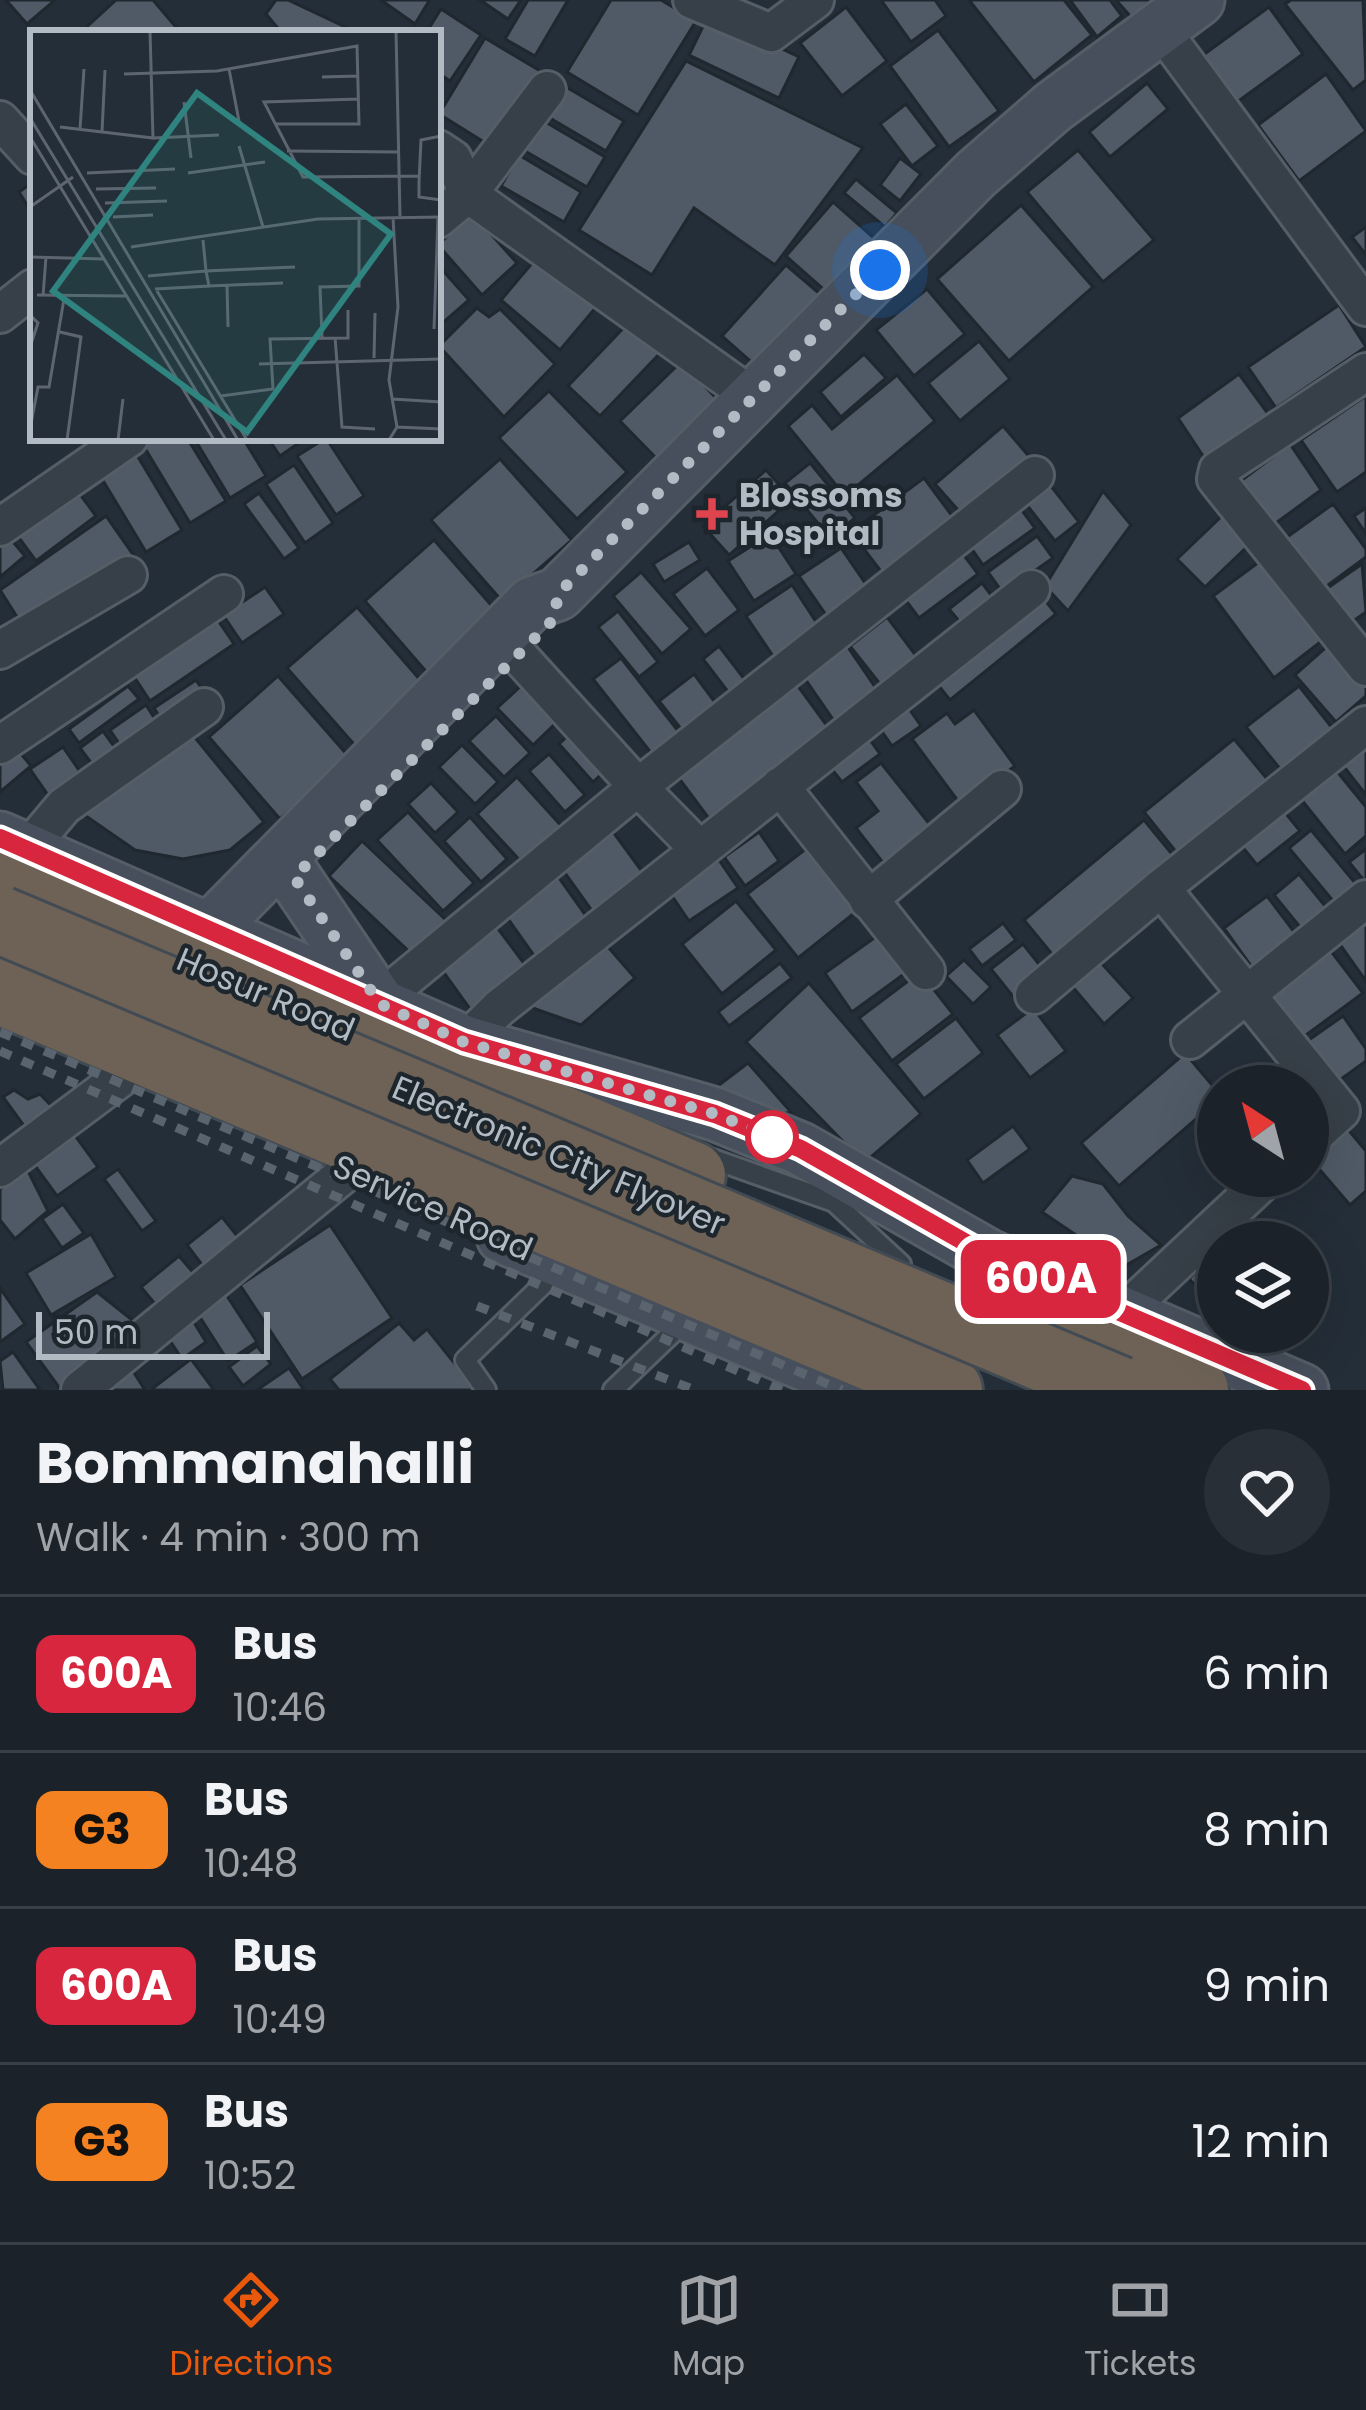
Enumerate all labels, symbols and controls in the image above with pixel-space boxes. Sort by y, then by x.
inset map [30,30,441,441]
your location [850,240,910,300]
place label: Blossoms Hospital [739,472,903,557]
marker: Blossoms Hospital [696,498,728,530]
street label: Hosur Road [170,936,362,1053]
street label: Electronic City Flyover [385,1064,733,1247]
north arrow [1197,1065,1329,1197]
map controls [1197,1065,1329,1353]
unlabelled marker [747,1112,797,1162]
street label: Service Road [326,1142,540,1272]
button: layers [1197,1221,1329,1353]
line badge: 600A [957,1240,1125,1318]
text: 600A [985,1249,1097,1308]
scale bar [36,1306,270,1359]
text: 50 m [54,1309,138,1356]
text: Bommanahalli [36,1423,474,1503]
button: heart [1204,1429,1330,1555]
text: Walk · 4 min · 300 m [36,1510,421,1565]
text: Bus [232,1612,318,1675]
text: 6 min [1203,1642,1330,1705]
text: 600A [60,1644,172,1703]
text: 10:46 [232,1680,327,1735]
text: Bus [204,1768,289,1831]
text: 8 min [1203,1798,1330,1861]
text: G3 [73,1800,131,1859]
text: 10:48 [204,1836,298,1891]
text: Bus [232,1924,318,1987]
text: 9 min [1203,1954,1330,2017]
text: 600A [60,1956,172,2015]
text: 10:49 [232,1992,327,2047]
text: Bus [204,2080,289,2143]
text: 12 min [1191,2110,1330,2173]
text: G3 [73,2112,131,2171]
text: 10:52 [204,2148,296,2203]
tab: Directions [169,2267,333,2389]
tab: Map [672,2267,745,2389]
tab: Tickets [1084,2267,1197,2389]

